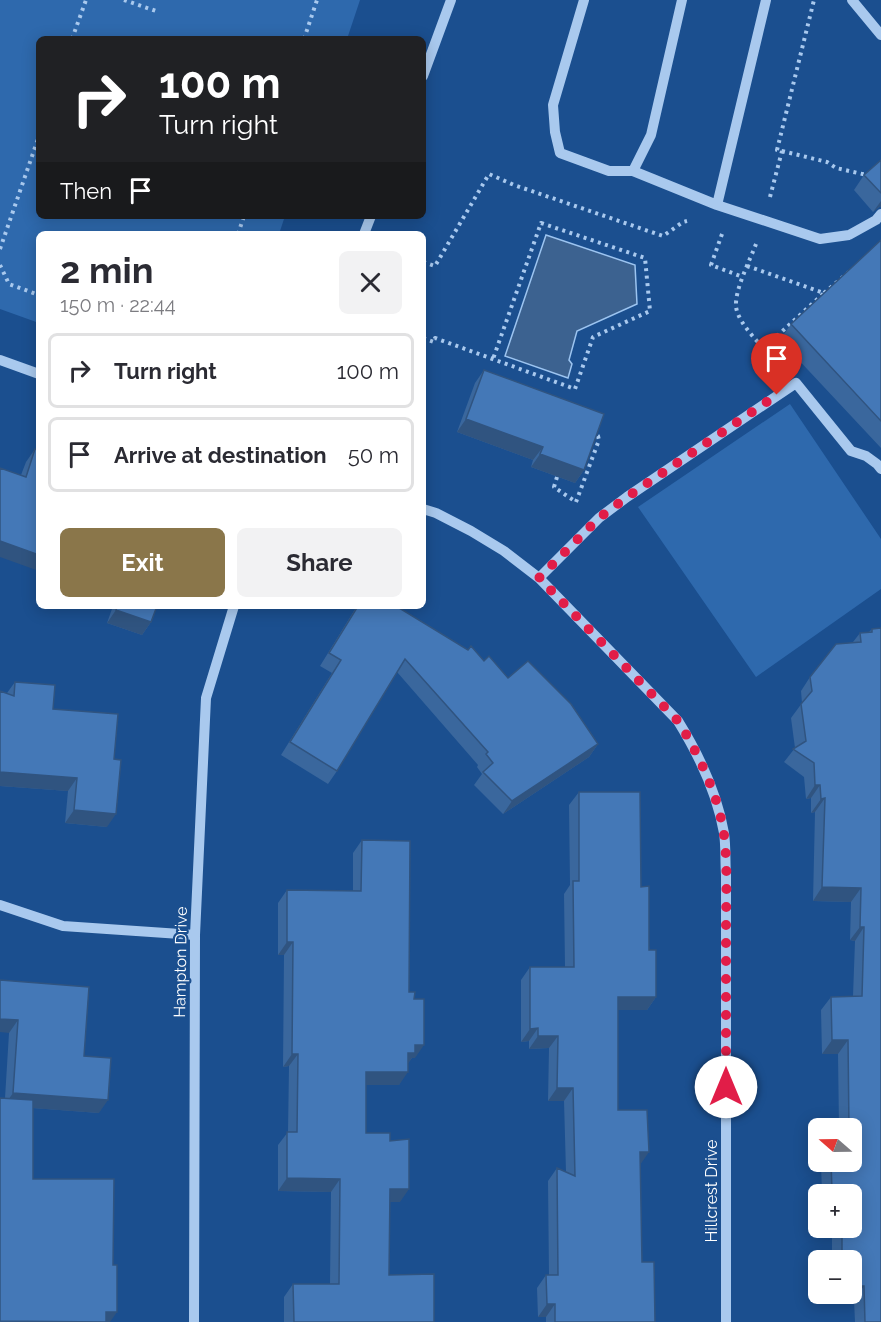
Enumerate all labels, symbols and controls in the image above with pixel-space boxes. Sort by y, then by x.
text: 100 m [159,59,281,108]
icon: right [60,60,138,138]
text: Turn right [159,109,278,140]
icon: arrive [124,174,157,207]
text: Then [60,178,112,204]
text: 2 min [60,249,153,291]
button: close [339,251,402,314]
text: 150 m · 22:44 [60,293,176,317]
pin [751,333,802,395]
icon: arrive [760,342,793,375]
icon: right [63,354,96,387]
text: Turn right [114,358,217,384]
text: 100 m [337,358,399,384]
icon: arrive [63,438,96,471]
text: Arrive at destination [114,442,327,468]
text: 50 m [348,442,399,468]
button: Exit [60,528,225,597]
button: Share [237,528,402,597]
street label: Hampton Drive [170,906,191,1018]
position arrow [694,1055,758,1119]
north arrow [808,1118,862,1172]
map controls [808,1118,862,1304]
street label: Hillcrest Drive [702,1140,721,1242]
button: + [808,1184,862,1238]
button: − [808,1250,862,1304]

